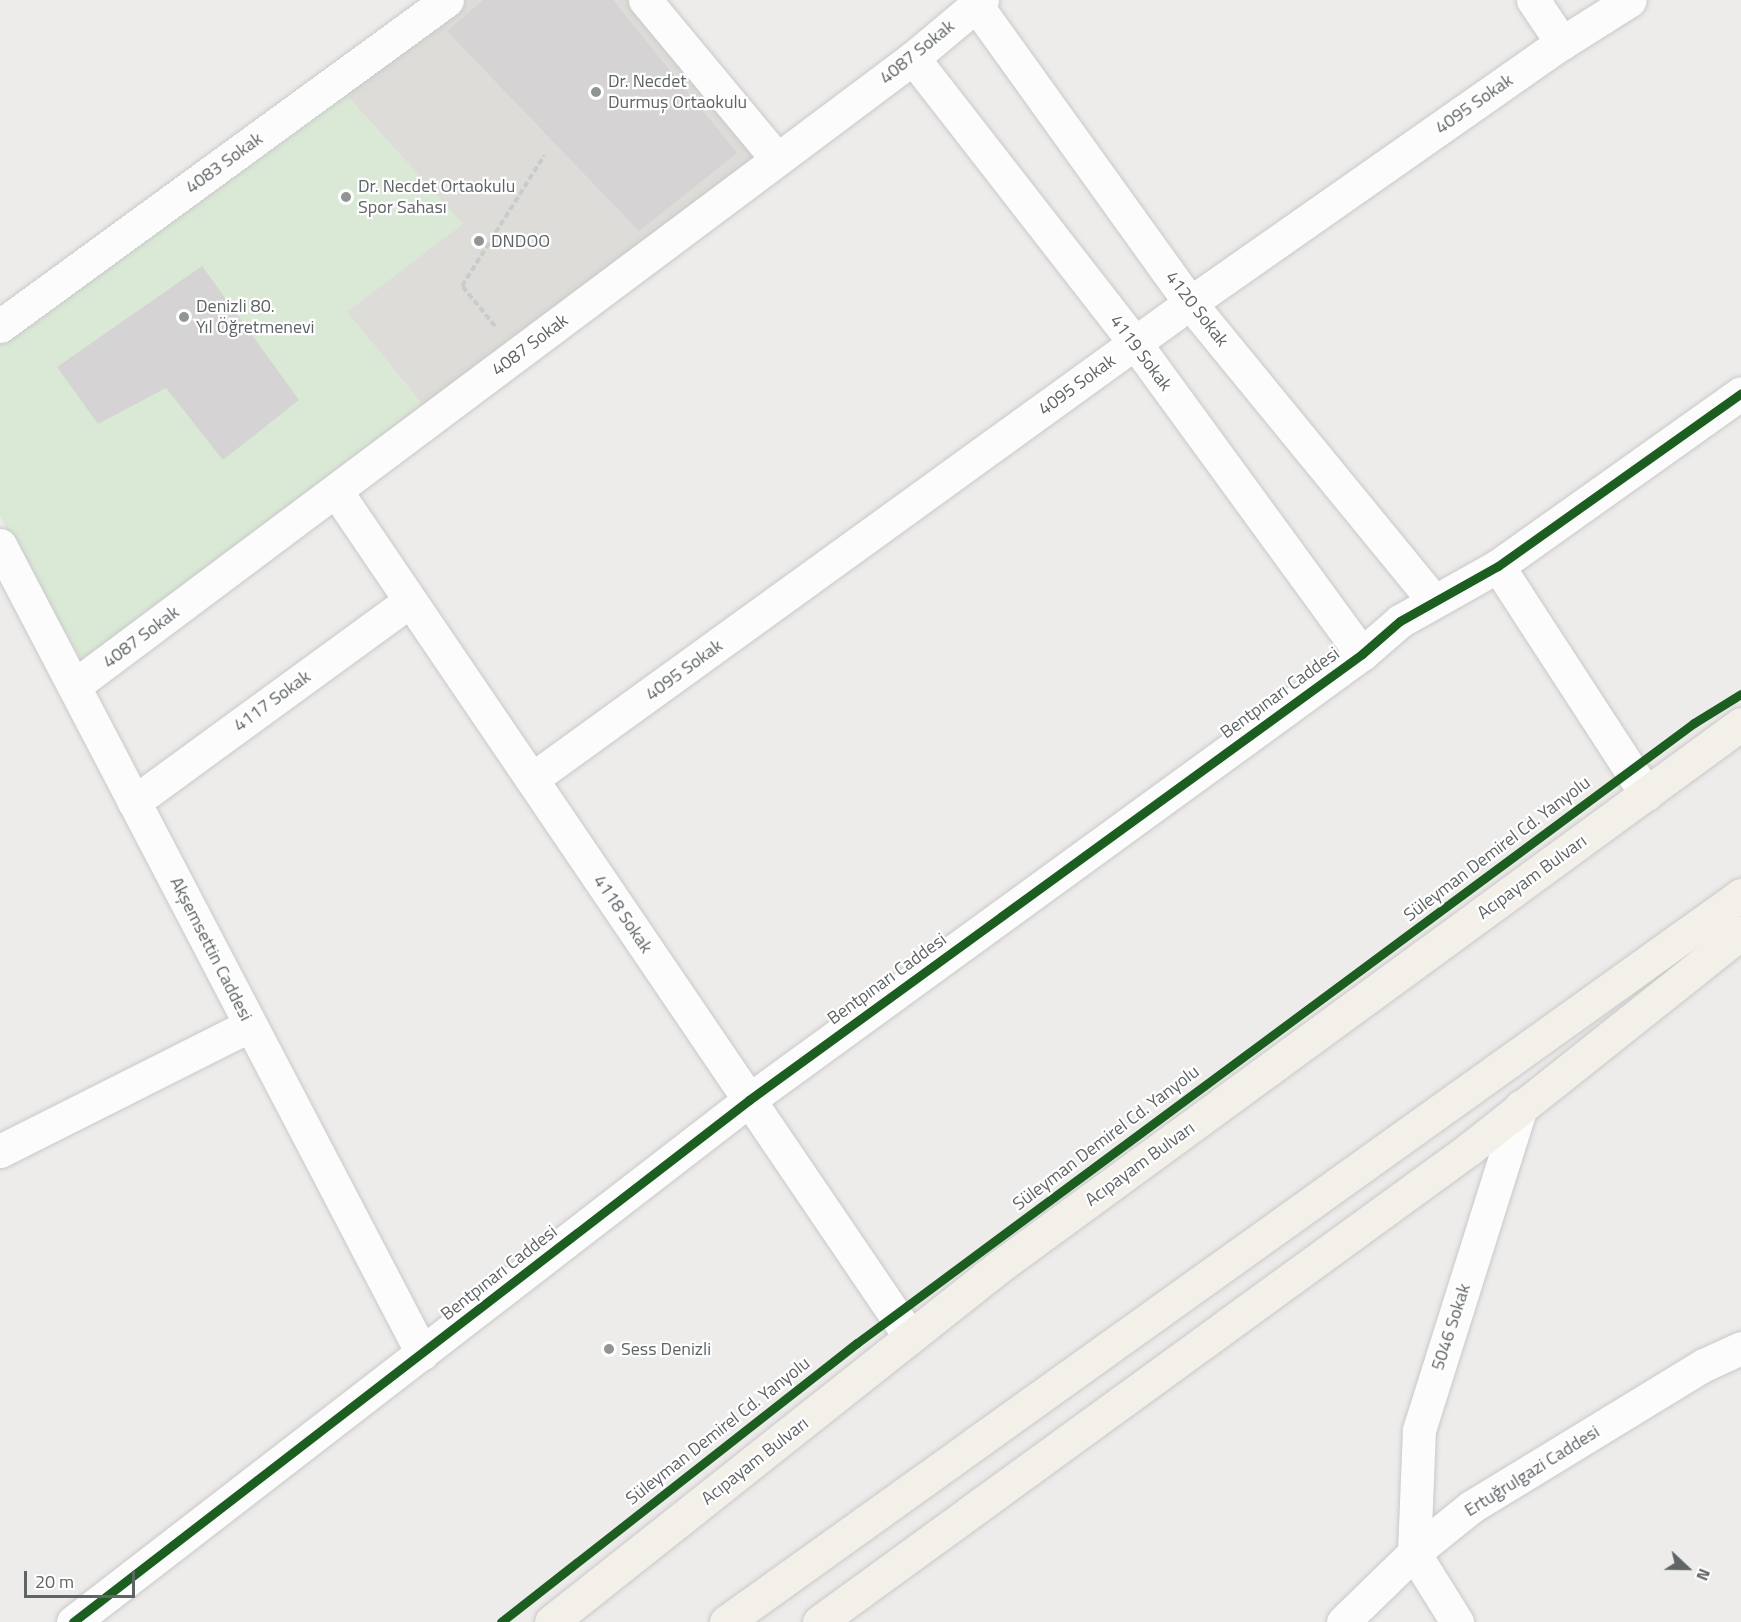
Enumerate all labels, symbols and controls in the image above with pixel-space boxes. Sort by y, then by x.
street label: 4087 Sokak [875,15,959,89]
street label: 4095 Sokak [1431,69,1517,139]
place label: Dr. Necdet Durmuş Ortaokulu [608,71,747,113]
marker: Dr. Necdet Durmuş Ortaokulu [589,85,603,99]
street label: 4083 Sokak [181,128,267,198]
place label: Dr. Necdet Ortaokulu Spor Sahası [358,176,515,219]
marker: Dr. Necdet Ortaokulu Spor Sahası [339,190,353,204]
place label: DNDOO [491,230,550,252]
marker: DNDOO [472,234,486,248]
street label: 4120 Sokak [1161,267,1233,351]
place label: Denizli 80. Yıl Öğretmenevi [196,296,315,338]
street label: 4087 Sokak [488,309,572,381]
marker: Denizli 80. Yıl Öğretmenevi [177,310,191,324]
street label: 4119 Sokak [1105,311,1177,395]
street label: 4095 Sokak [1034,350,1120,420]
street label: 4087 Sokak [99,601,183,673]
street label: 4095 Sokak [641,635,727,705]
street label: Bentpınarı Caddesi [1216,643,1344,743]
street label: 4117 Sokak [229,666,315,736]
street label: Süleyman Demirel Cd. Yanyolu [1400,772,1594,926]
street label: Acıpayam Bulvarı [1473,830,1591,924]
street label: 4118 Sokak [589,871,657,957]
street label: Akşemsettin Caddesi [165,873,257,1025]
street label: Bentpınarı Caddesi [823,929,951,1029]
street label: Süleyman Demirel Cd. Yanyolu [1009,1061,1203,1215]
street label: Acıpayam Bulvarı [1081,1117,1199,1211]
street label: Bentpınarı Caddesi [437,1221,561,1325]
street label: 5046 Sokak [1427,1281,1475,1373]
place label: Sess Denizli [621,1338,711,1360]
marker: Sess Denizli [602,1342,616,1356]
street label: Süleyman Demirel Cd. Yanyolu [622,1352,814,1510]
street label: Acıpayam Bulvarı [697,1413,813,1509]
street label: Ertuğrulgazi Caddesi [1461,1421,1603,1521]
north arrow [1657,1538,1717,1598]
scale bar [27,1559,138,1597]
text: N [1690,1565,1717,1584]
text: 20 m [35,1568,74,1595]

